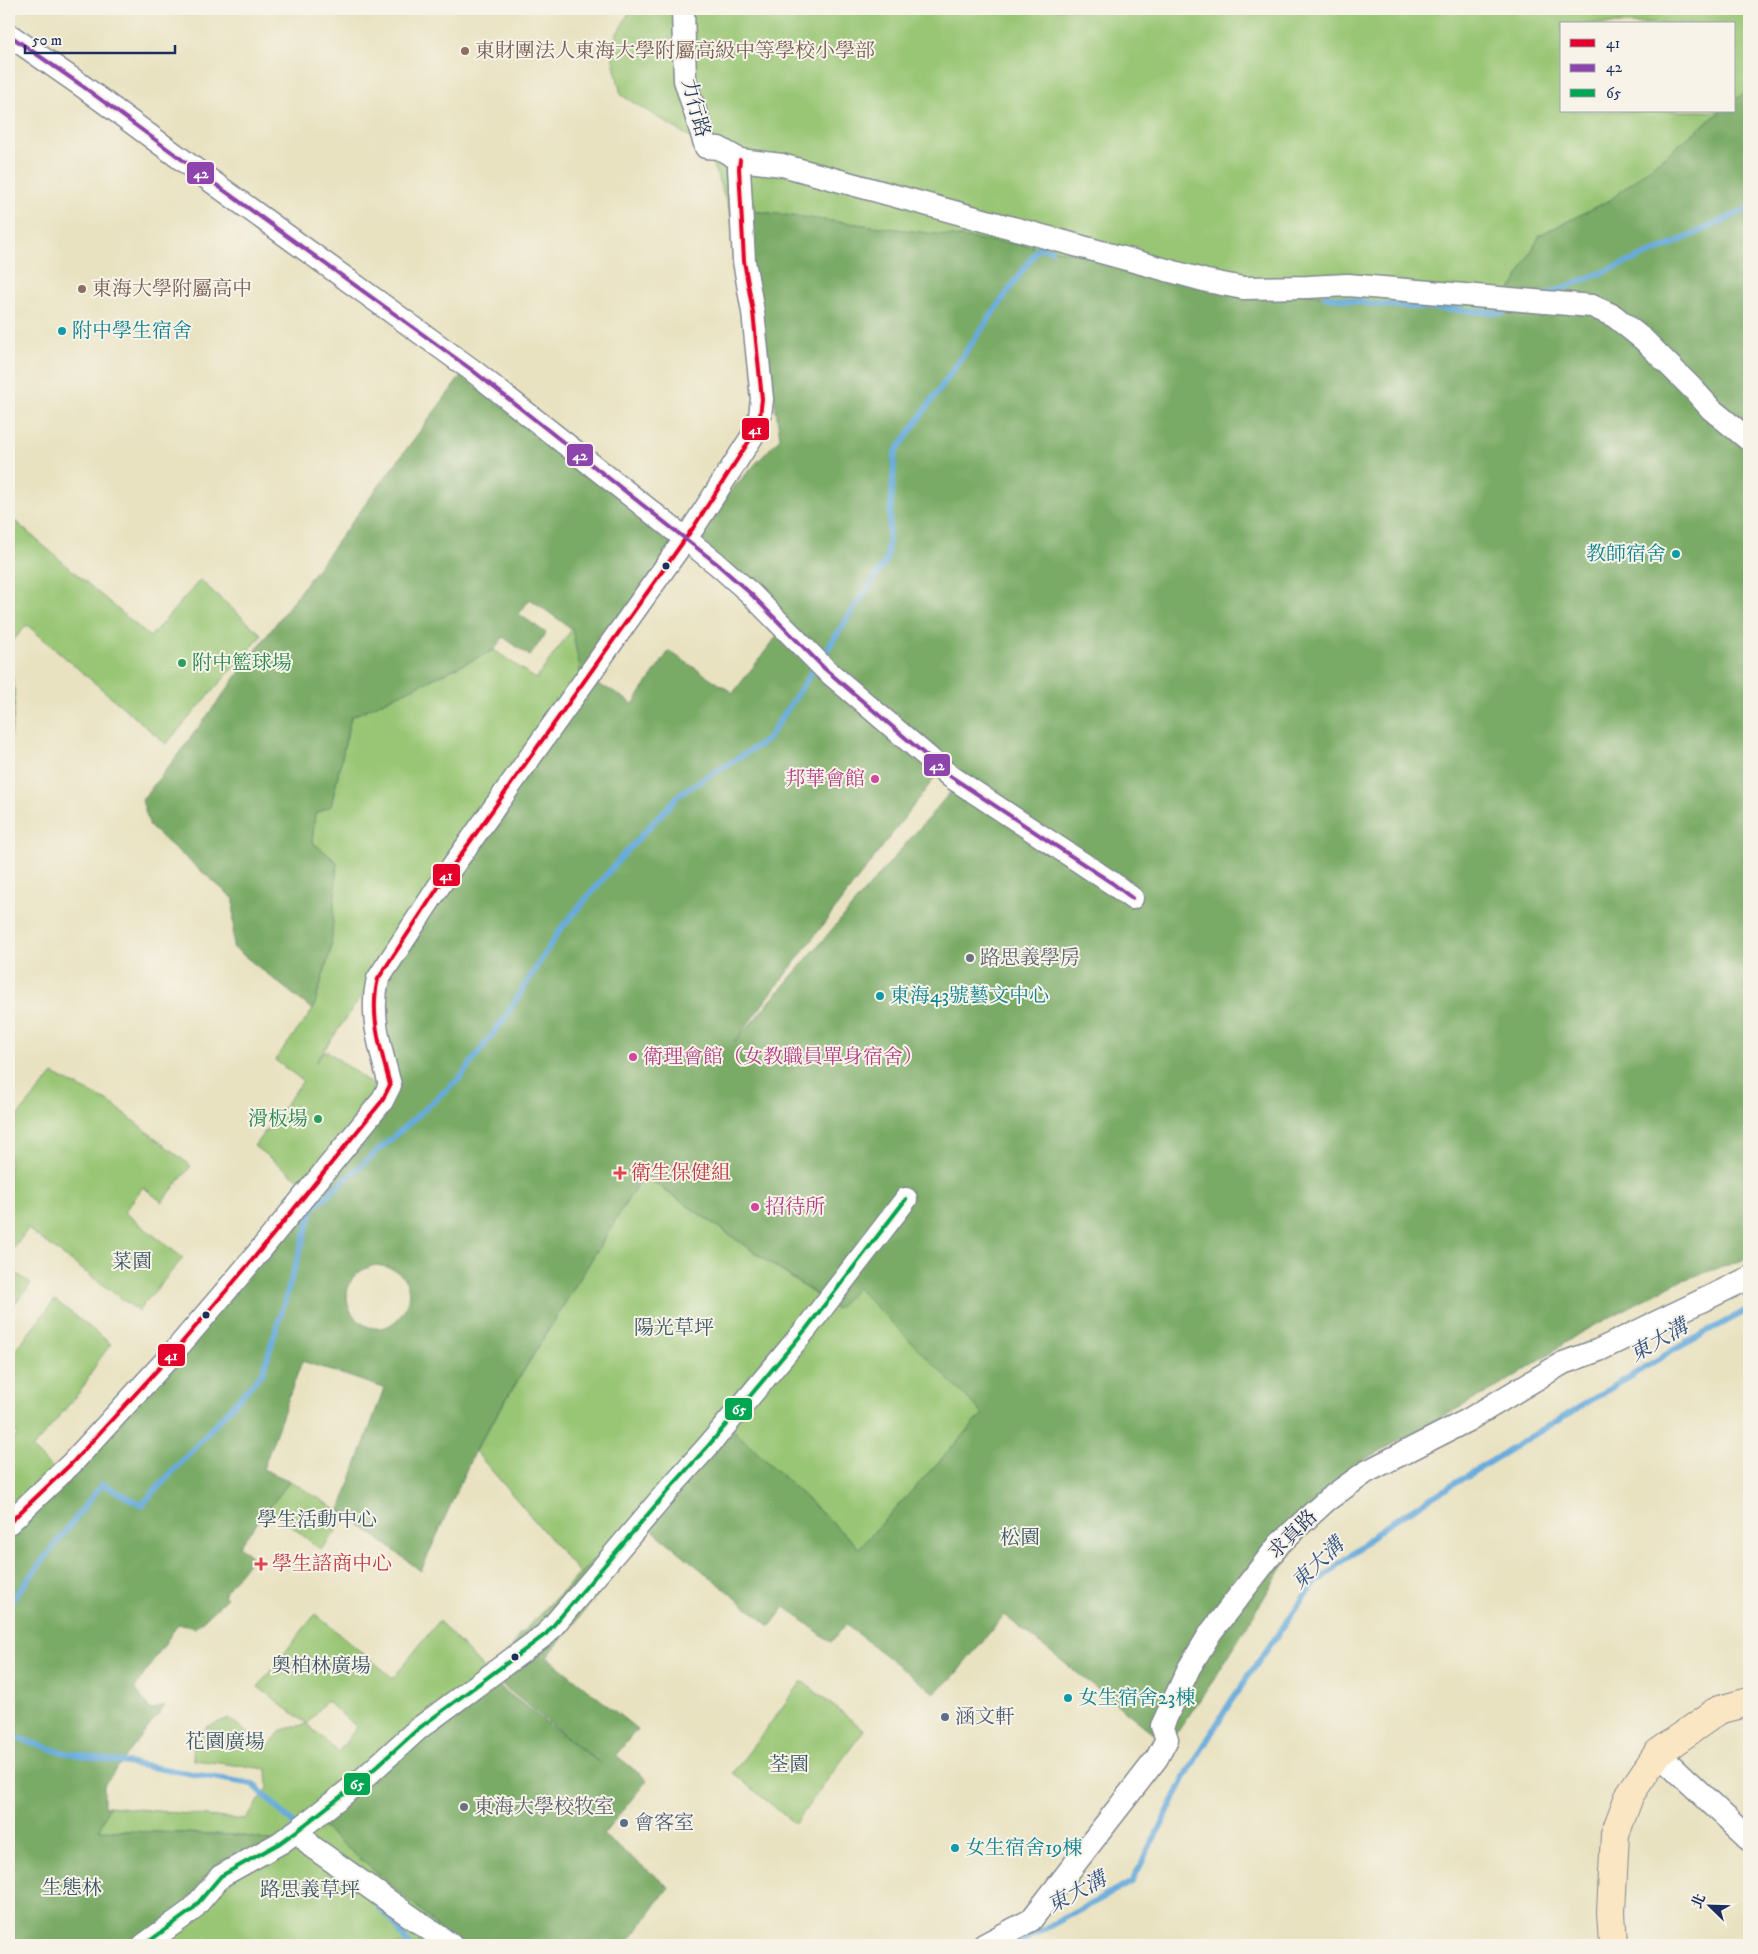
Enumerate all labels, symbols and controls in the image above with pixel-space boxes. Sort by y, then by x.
scale bar [25,22,175,54]
legend [1560,22,1736,112]
text: 50 m [32,31,62,50]
text: 41 [1606,34,1620,53]
place label: 東財團法人東海大學附屬高級中等學校小學部 [475,39,875,64]
marker: 東財團法人東海大學附屬高級中等學校小學部 [459,45,471,57]
text: 42 [1606,58,1623,77]
street label: 力行路 [675,76,715,140]
text: 65 [1606,84,1622,103]
line badge: 42 [186,161,215,185]
text: 42 [193,165,210,183]
place label: 東海大學附屬高中 [92,277,252,302]
marker: 東海大學附屬高中 [76,283,88,295]
place label: 附中學生宿舍 [72,319,192,344]
marker: 附中學生宿舍 [56,325,68,337]
line badge: 41 [741,417,770,441]
text: 41 [747,421,762,439]
line badge: 42 [566,443,594,467]
text: 42 [572,447,589,465]
place label: 教師宿舍 [1586,542,1666,567]
marker: 教師宿舍 [1670,548,1682,560]
unlabelled marker [661,561,671,571]
place label: 附中籃球場 [192,651,292,676]
marker: 附中籃球場 [176,657,188,669]
line badge: 42 [923,753,951,777]
text: 42 [929,757,946,775]
place label: 邦華會館 [785,767,865,792]
marker: 邦華會館 [869,773,881,785]
line badge: 41 [432,863,461,887]
text: 41 [438,867,453,885]
place label: 路思義學房 [980,946,1080,971]
marker: 路思義學房 [964,952,976,964]
place label: 東海43號藝文中心 [890,984,1049,1009]
marker: 東海43號藝文中心 [874,990,886,1002]
place label: 衛理會館（女教職員單身宿舍） [643,1045,923,1070]
marker: 衛理會館（女教職員單身宿舍） [627,1051,639,1063]
place label: 滑板場 [248,1107,308,1132]
marker: 滑板場 [312,1113,324,1125]
place label: 衛生保健組 [631,1161,731,1186]
marker: 衛生保健組 [613,1166,627,1180]
place label: 招待所 [765,1195,825,1220]
marker: 招待所 [749,1201,761,1213]
park label: 菜園 [112,1250,152,1275]
unlabelled marker [201,1310,211,1320]
water label: 東大溝 [1625,1312,1695,1368]
park label: 陽光草坪 [634,1316,714,1341]
line badge: 41 [157,1343,186,1367]
text: 41 [163,1347,178,1365]
line badge: 65 [724,1397,753,1421]
text: 65 [732,1401,746,1419]
street label: 求真路 [1263,1505,1323,1565]
park label: 學生活動中心 [257,1508,377,1533]
park label: 松園 [1000,1526,1040,1551]
water label: 東大溝 [1286,1531,1352,1595]
place label: 學生諮商中心 [272,1552,392,1577]
marker: 學生諮商中心 [254,1557,268,1571]
unlabelled marker [510,1652,520,1662]
park label: 奧柏林廣場 [271,1654,371,1679]
place label: 女生宿舍23棟 [1078,1686,1195,1711]
marker: 女生宿舍23棟 [1062,1692,1074,1704]
place label: 涵文軒 [955,1705,1015,1730]
marker: 涵文軒 [939,1711,951,1723]
park label: 花園廣場 [185,1730,265,1755]
park label: 荃園 [769,1753,809,1778]
line badge: 65 [343,1772,371,1796]
text: 65 [350,1776,364,1794]
place label: 東海大學校牧室 [474,1795,614,1820]
marker: 東海大學校牧室 [458,1801,470,1813]
place label: 會客室 [634,1811,694,1836]
marker: 會客室 [618,1817,630,1829]
place label: 女生宿舍19棟 [965,1836,1082,1861]
marker: 女生宿舍19棟 [949,1842,961,1854]
water label: 東大溝 [1043,1865,1114,1919]
park label: 生態林 [42,1876,102,1901]
park label: 路思義草坪 [260,1878,360,1903]
north arrow [1686,1882,1736,1932]
text: 北 [1688,1891,1710,1911]

